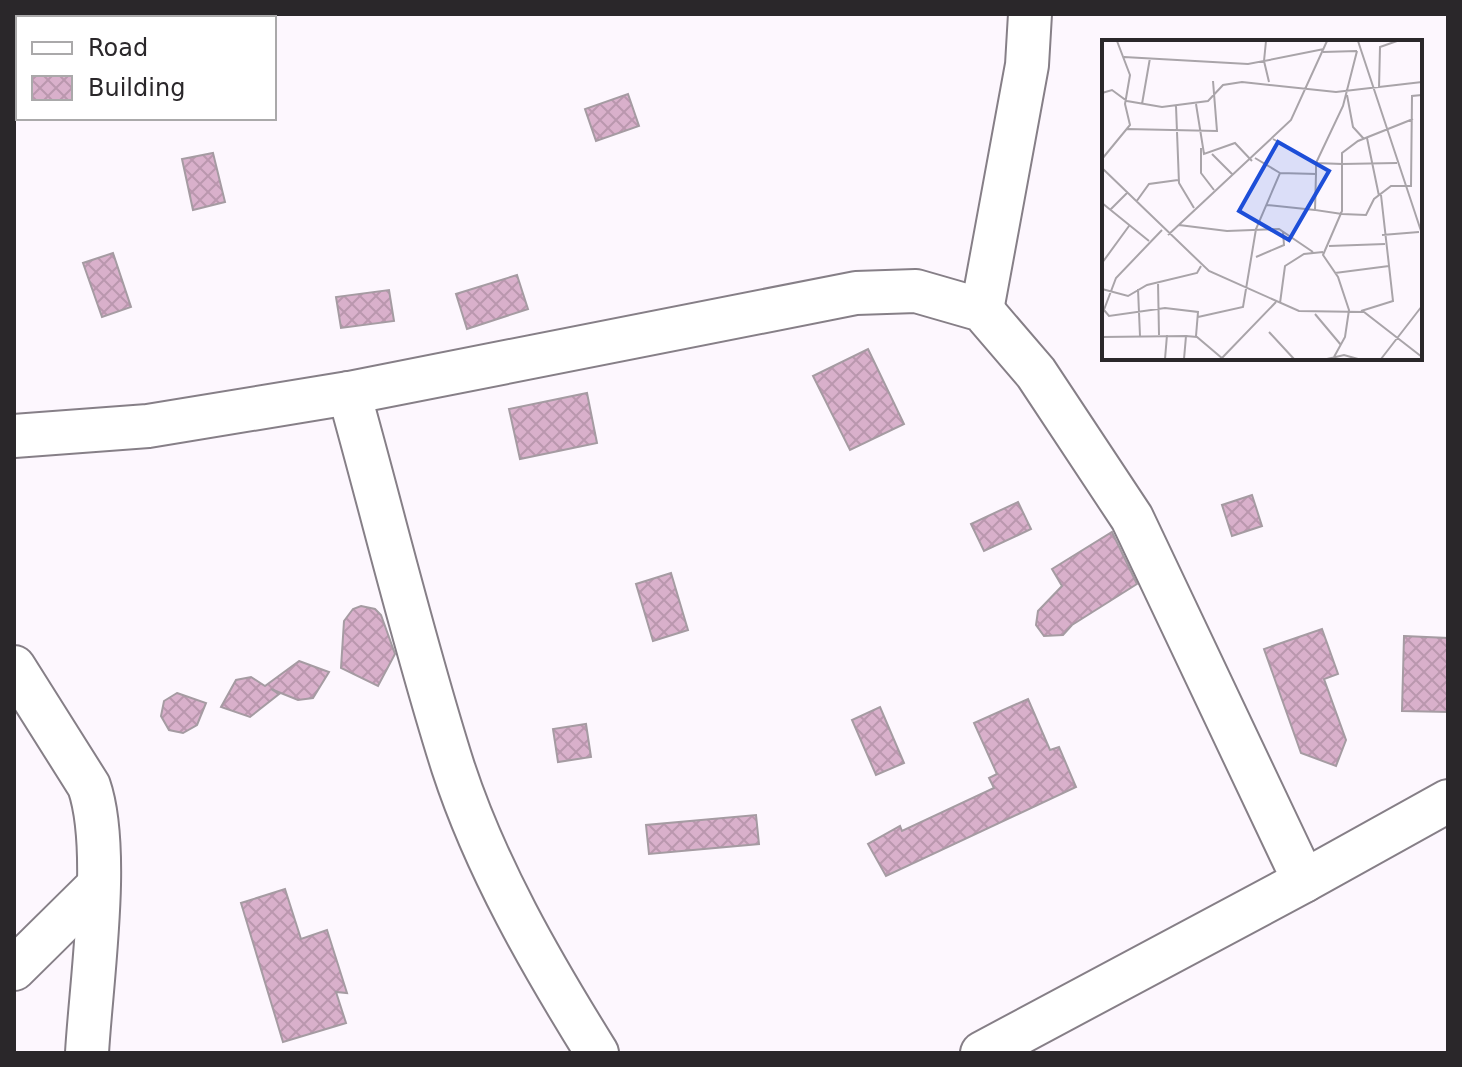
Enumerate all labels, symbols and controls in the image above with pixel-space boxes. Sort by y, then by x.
legend [16,16,276,120]
text: Road [88,34,148,62]
inset map [1102,40,1422,360]
text: Building [88,74,185,102]

